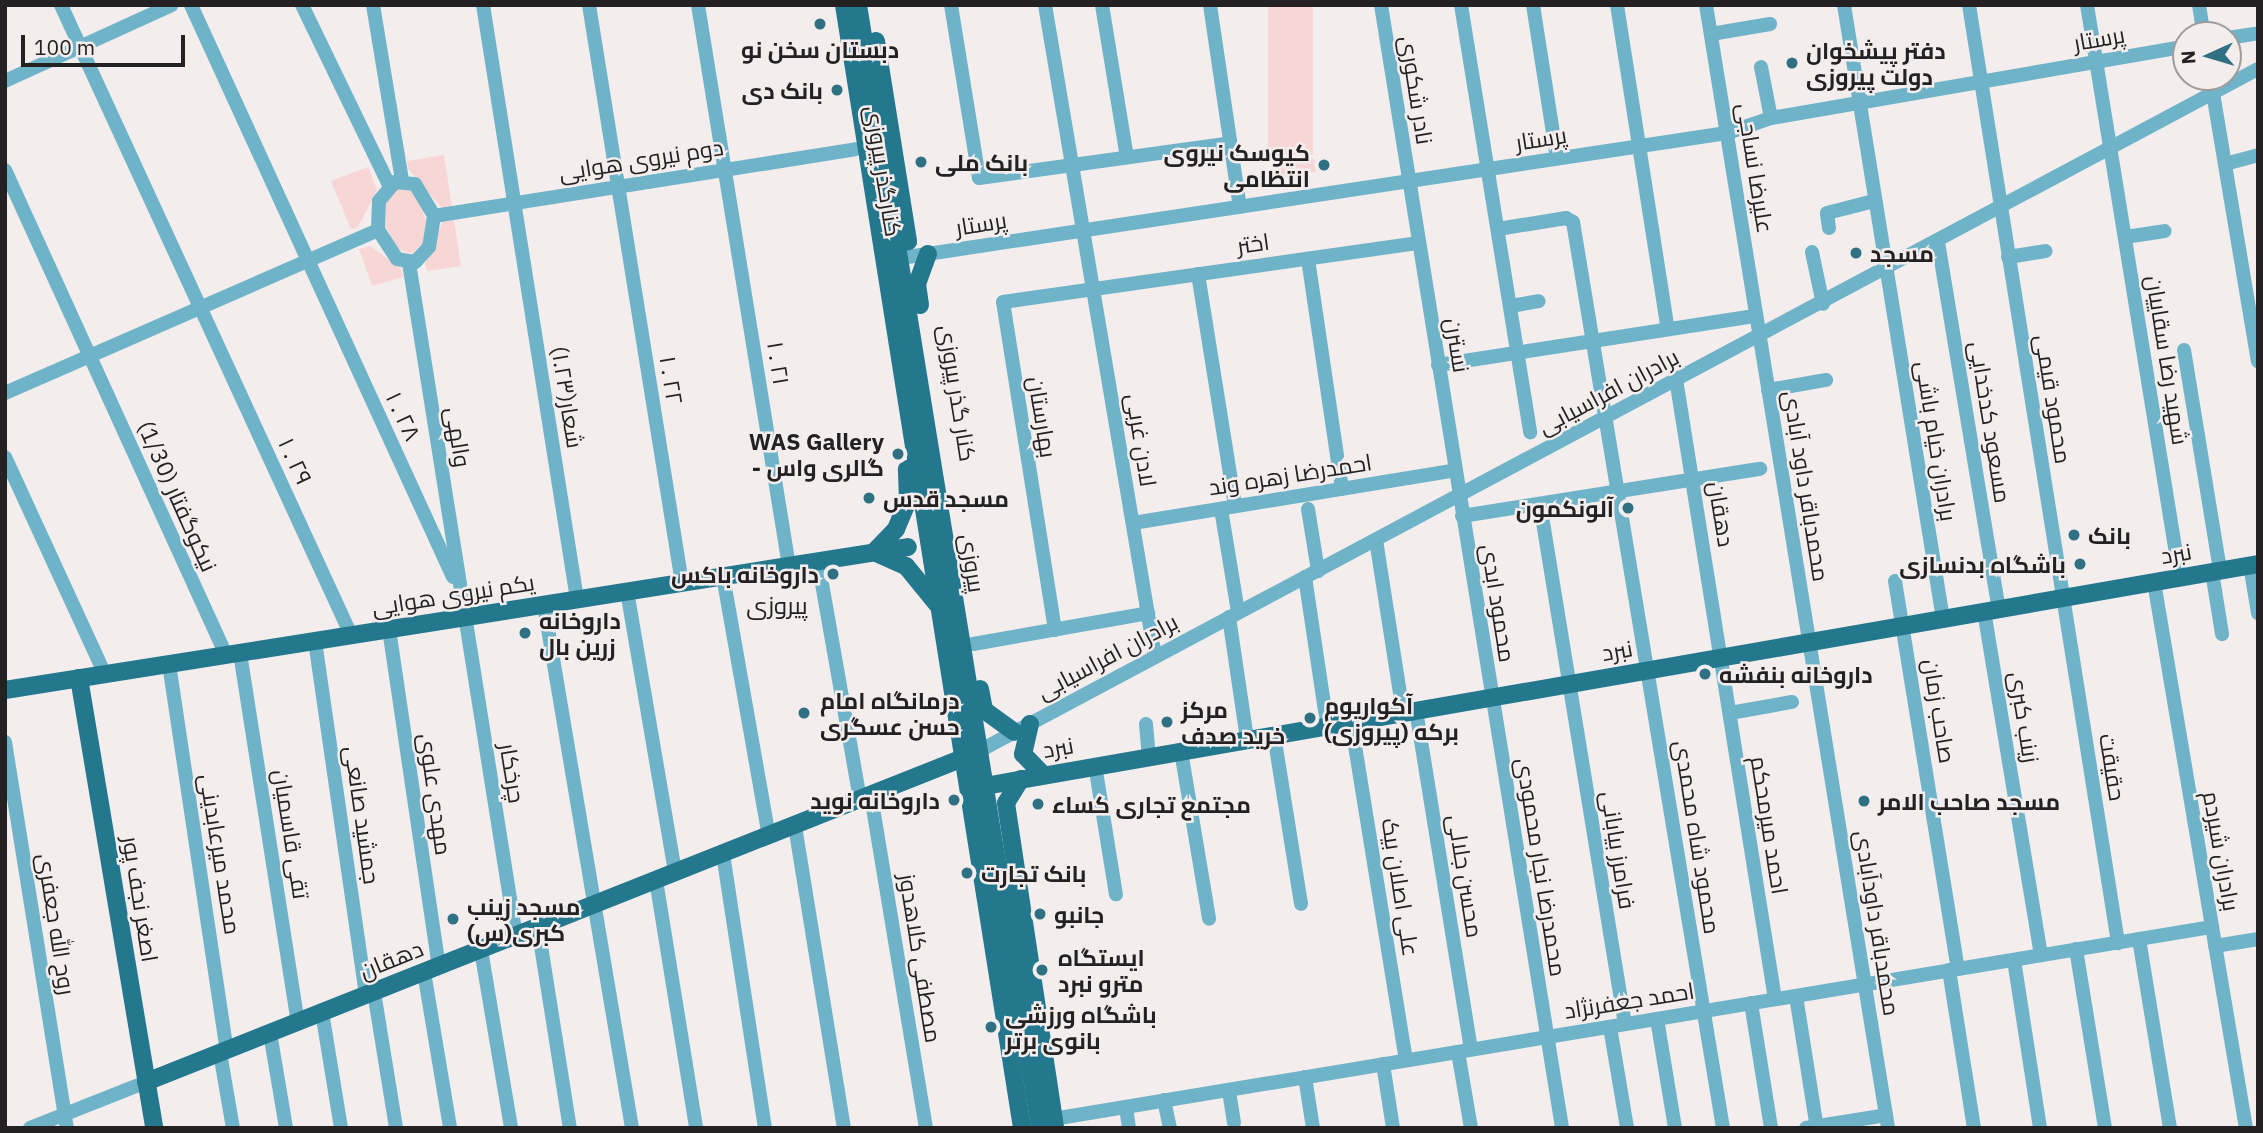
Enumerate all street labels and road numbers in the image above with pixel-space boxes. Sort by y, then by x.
street label: پرستار [2071,20,2127,56]
street label: نادر شکوری [1395,34,1439,146]
street label: علیرضا نساجی [1732,101,1780,235]
street label: کنارگذر پیروزی [860,104,908,238]
street label: پرستار [1513,120,1569,156]
street label: دوم نیروی هوایی [557,132,725,186]
street label: پرستار [953,205,1009,241]
street label: اختر [1235,227,1271,259]
street label: شهید رضا سقاییان [2141,273,2195,447]
street label: نسترن [1440,316,1476,374]
street label: کنار گذر پیروزی [934,323,982,463]
street label: محمود قیمی [2030,332,2078,466]
street label: ۱ . ۲۱ [762,339,796,387]
street label: مسعود کدخدایی [1965,339,2017,505]
street label: برادران افراسیابی [1533,342,1683,440]
street label: شعار(۱.۲۳) [546,344,590,450]
street label: ۱ . ۲۲ [655,354,689,406]
street label: برادران خیام باشی [1911,359,1963,523]
street label: بهارستان [1023,374,1063,460]
street label: ۱ . ۲۸ [381,387,427,445]
street label: محمدباقر داود آبادی [1778,389,1836,583]
street label: لادن غربی [1121,392,1163,488]
street label: والهی [441,405,477,469]
street label: نیکوگفتار (1/30) [132,416,224,576]
street label: ۱ . ۲۹ [273,433,319,489]
street label: احمدرضا زهره وند [1206,447,1374,501]
street label: دهقان [1703,479,1741,549]
street label: پیروزی [955,532,991,594]
street label: نبرد [2158,537,2194,569]
street label: محمود ابدی [1476,542,1522,664]
street label: یکم نیروی هوایی [370,568,536,620]
street label: برادران افراسیابی [1032,607,1182,705]
street label: نبرد [1599,634,1635,666]
street label: صاحب زمان [1918,657,1962,765]
street label: زینب کبری [2004,669,2046,765]
street label: مهدی علوی [414,731,458,857]
street label: نبرد [1040,731,1076,763]
street label: حقیقت [2094,731,2132,803]
street label: محمود شاه محمدی [1669,738,1727,936]
street label: چرخکار [495,741,531,805]
street label: جمشید صانعی [340,744,386,886]
street label: احمد میرمحکم [1745,754,1795,896]
street label: محمدرضا نجار محمودی [1511,756,1573,978]
street label: تقی قاسمیان [268,767,316,901]
street label: محمد میرعابدینی [195,772,247,936]
street label: فرامرز بیابانی [1596,789,1642,911]
street label: برادران شیردم [2198,789,2246,913]
street label: محسن جلالی [1443,812,1489,940]
street label: علی اصلان بیک [1376,816,1426,958]
street label: محمدباقر داودآبادی [1850,828,1906,1018]
street label: اصغر نجف پور [117,834,165,964]
street label: روح الله جعفری [32,851,82,997]
street label: مصطفی کلاهدوز [894,871,948,1045]
street label: دهقان [355,934,427,984]
street label: احمد جعفرنژاد [1562,976,1696,1024]

